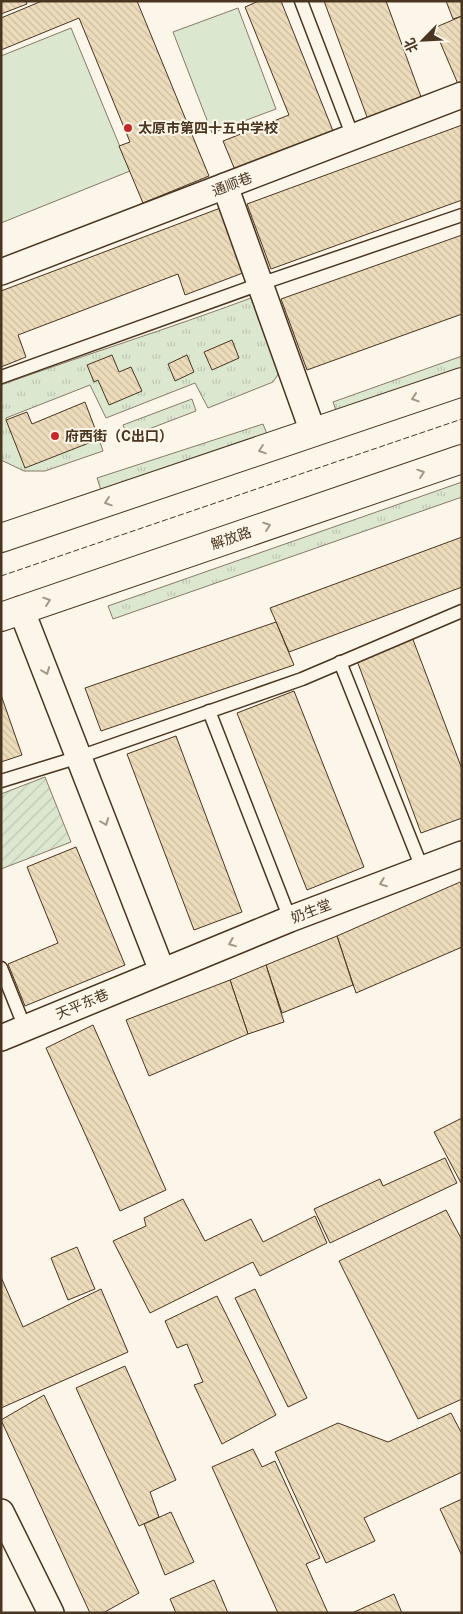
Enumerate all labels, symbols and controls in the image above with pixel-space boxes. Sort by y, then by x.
north arrow [398,15,448,65]
text: 北 [401,36,421,55]
place label: 太原市第四十五中学校 [138,120,278,136]
marker: 太原市第四十五中学校 [122,122,134,134]
street label: 通顺巷 [210,169,254,199]
one-way arrow [412,392,420,402]
place label: 府西街（C出口） [65,428,173,444]
marker: 府西街（C出口） [49,430,61,442]
one-way arrow [258,444,266,454]
one-way arrow [416,469,425,479]
one-way arrow [104,496,112,506]
one-way arrow [263,521,271,531]
street label: 解放路 [209,524,253,552]
one-way arrow [43,596,51,606]
one-way arrow [40,666,50,675]
one-way arrow [99,818,109,826]
one-way arrow [379,877,388,887]
street label: 奶生堂 [289,896,333,926]
one-way arrow [228,936,237,947]
street label: 天平东巷 [53,986,111,1022]

